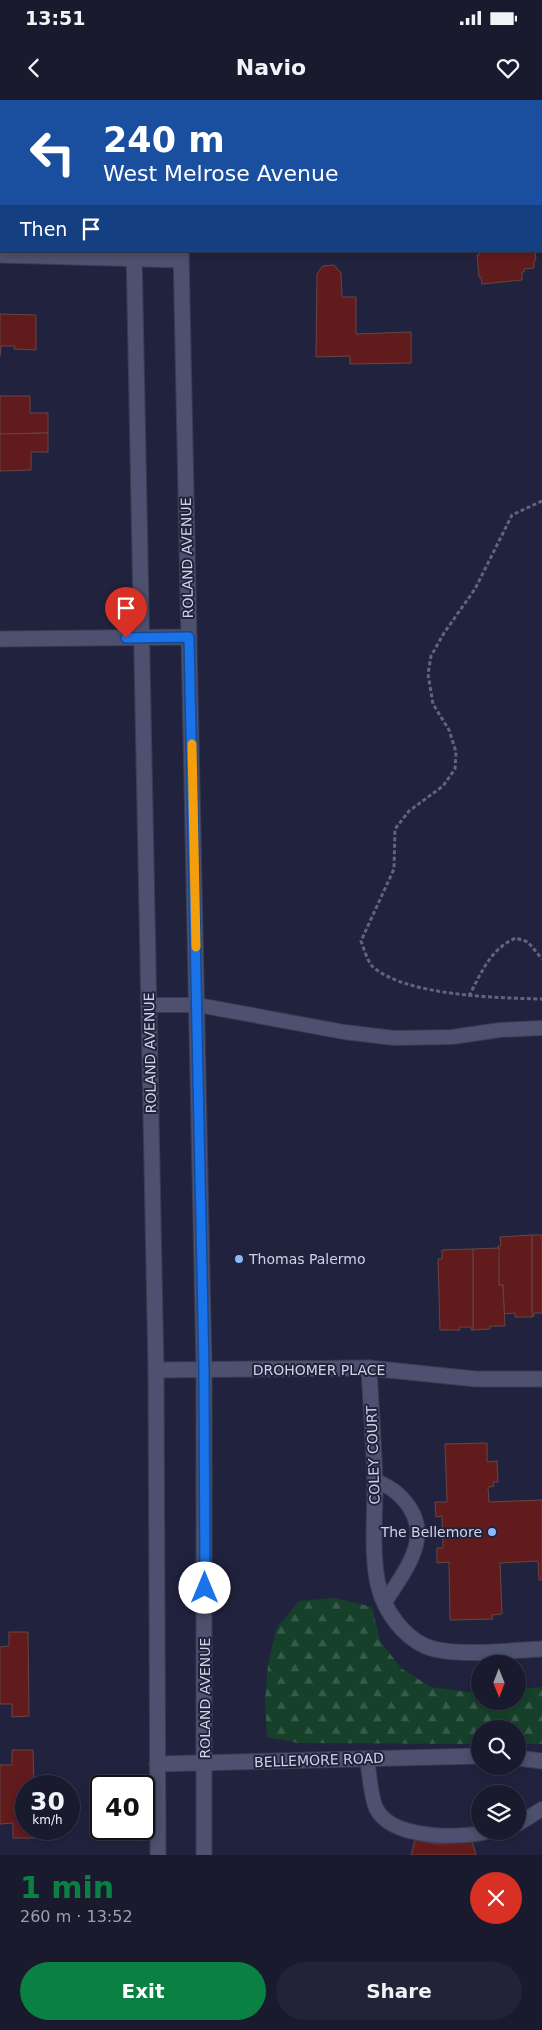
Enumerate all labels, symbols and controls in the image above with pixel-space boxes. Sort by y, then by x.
text: 13:51 [25,7,85,29]
icon: back [20,54,48,82]
icon: heart [494,54,522,82]
text: Navio [236,55,306,80]
icon: left [20,120,85,185]
text: 240 m [103,120,225,160]
text: West Melrose Avenue [103,161,338,186]
icon: arrive [77,215,105,243]
text: Then [20,218,67,240]
street label: ROLAND AVENUE [178,497,196,619]
pin [105,587,147,638]
icon: arrive [112,594,140,622]
street label: ROLAND AVENUE [141,992,159,1114]
place label: Thomas Palermo [248,1251,366,1267]
marker: Thomas Palermo [233,1253,245,1265]
street label: DROHOMER PLACE [253,1362,385,1378]
street label: COLEY COURT [363,1405,383,1505]
place label: The Bellemore [380,1524,482,1540]
marker: The Bellemore [486,1526,498,1538]
position arrow [178,1561,230,1613]
street label: ROLAND AVENUE [197,1638,213,1758]
north arrow [471,1655,526,1710]
map controls [471,1655,526,1840]
button: search [471,1720,526,1775]
street label: BELLEMORE ROAD [254,1750,384,1770]
speed limit sign: 40 [90,1775,155,1840]
button: layers [471,1785,526,1840]
text: 30 [30,1787,65,1816]
text: km/h [32,1813,63,1827]
text: 1 min [20,1870,114,1905]
button: close [470,1872,522,1924]
text: 260 m · 13:52 [20,1907,133,1926]
button: Exit [20,1962,266,2020]
button: Share [276,1962,522,2020]

